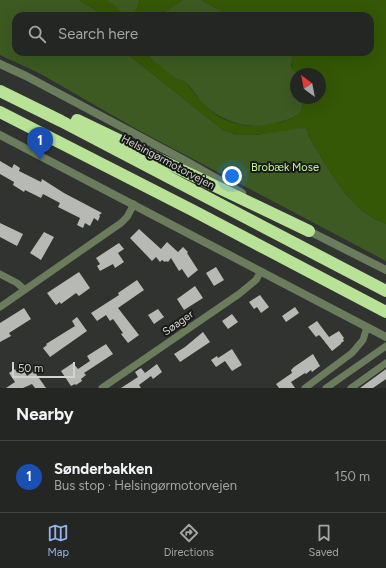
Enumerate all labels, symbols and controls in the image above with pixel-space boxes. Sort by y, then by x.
search box [12,12,374,56]
icon: search [26,23,48,45]
text: Search here [58,25,138,43]
north arrow [290,68,326,104]
pin: 1 [27,127,53,160]
street label: Helsingørmotorvejen [119,132,217,192]
park label: Brobæk Mose [251,161,319,174]
your location [222,166,242,186]
street label: Søager [160,308,196,338]
scale bar [12,360,75,379]
text: 50 m [18,362,43,375]
text: Nearby [16,404,74,424]
text: Sønderbakken [54,460,153,478]
text: 1 [26,469,32,484]
text: 150 m [335,469,370,484]
text: Bus stop · Helsingørmotorvejen [54,478,237,493]
tab: Map [47,522,69,559]
tab: Directions [164,522,214,559]
tab: Saved [308,522,339,559]

